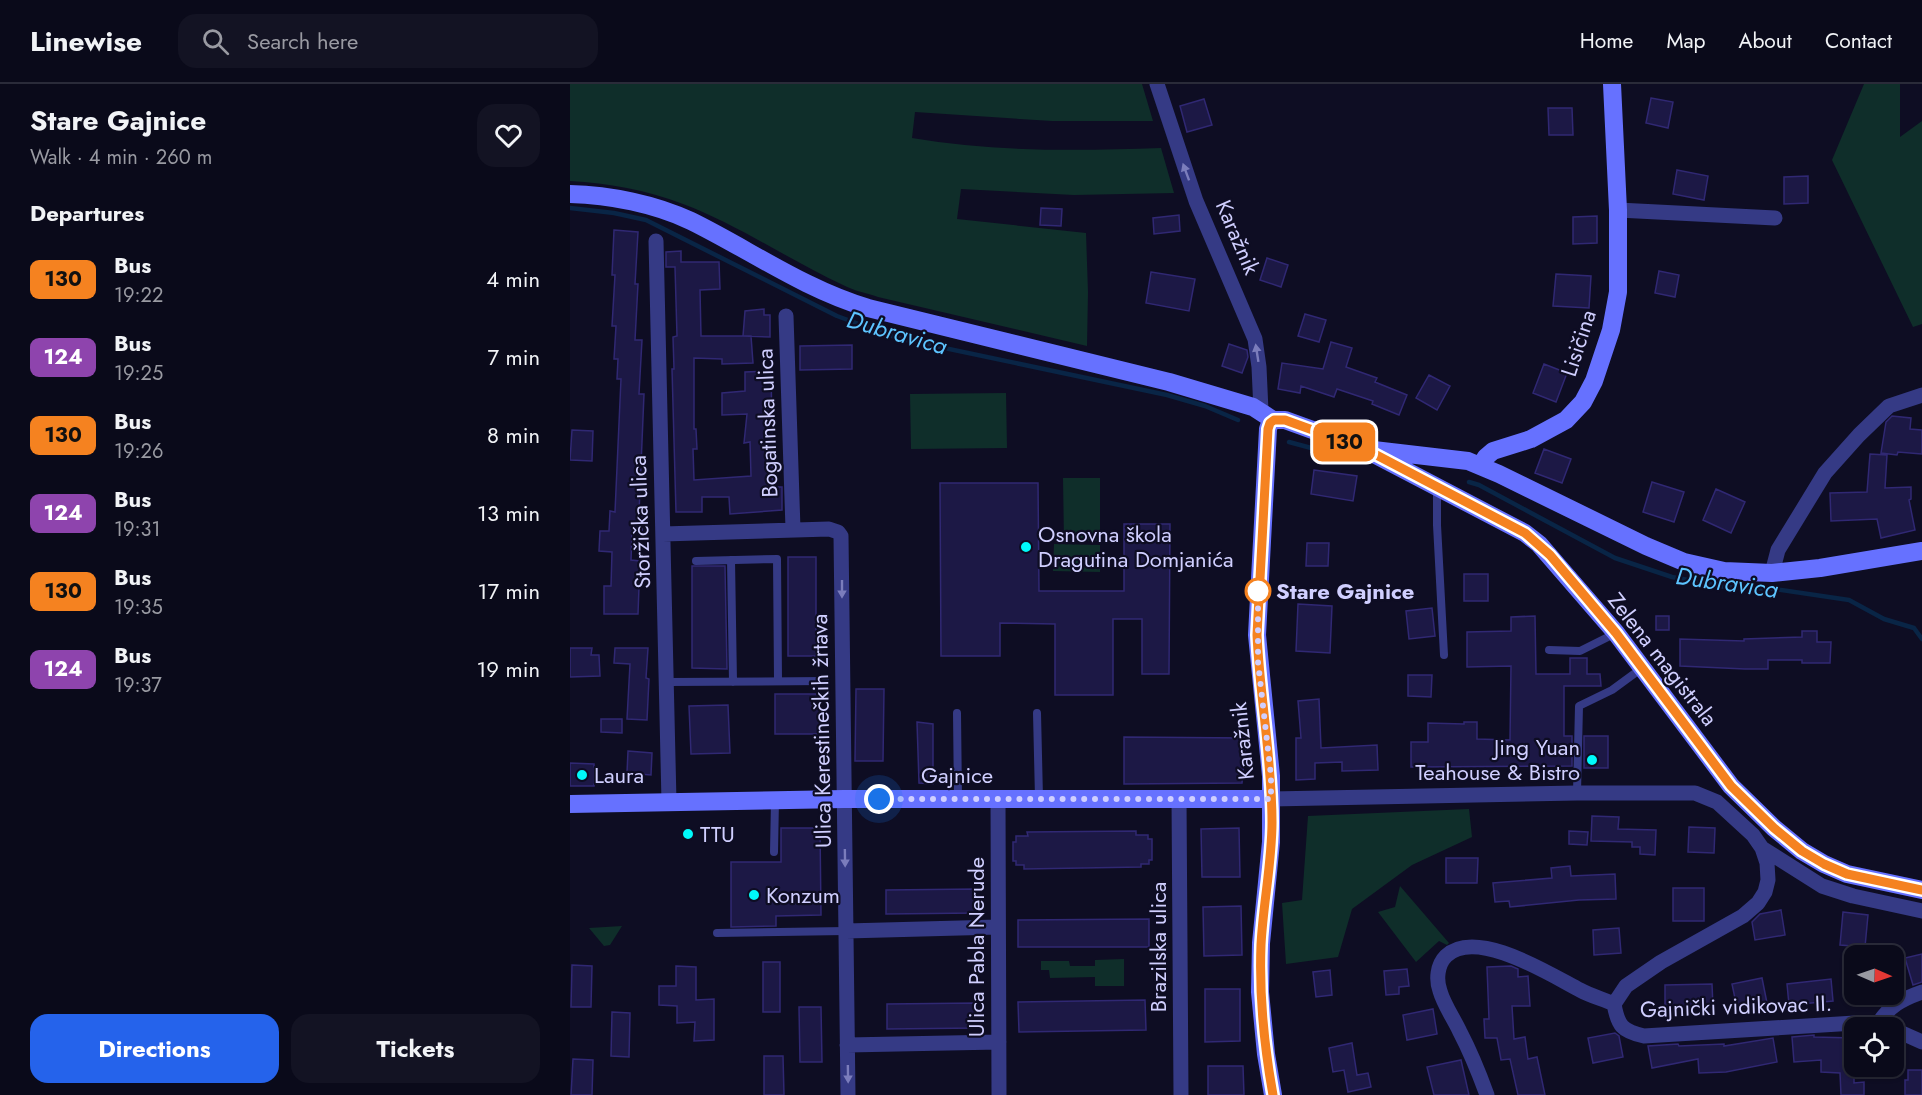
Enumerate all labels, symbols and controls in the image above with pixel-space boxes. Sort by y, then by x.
search box [178,14,598,68]
text: Linewise [30,21,142,62]
icon: search [199,25,232,58]
text: Search here [247,25,358,57]
text: Home [1580,26,1633,56]
text: Map [1666,26,1706,56]
text: About [1739,26,1792,56]
text: Contact [1825,26,1892,56]
text: Stare Gajnice [30,100,206,141]
button: heart [477,104,540,167]
text: Walk · 4 min · 260 m [30,143,212,172]
one-way arrow [1180,163,1190,181]
street label: Karažnik [1208,195,1268,280]
text: Departures [30,197,144,229]
text: Bus [114,249,151,281]
text: 4 min [486,263,540,295]
text: 130 [44,264,82,294]
text: 19:22 [114,281,163,310]
water label: Dubravica [843,301,952,364]
street label: Lisičina [1552,305,1604,381]
text: Bus [114,327,151,359]
text: 7 min [487,341,540,373]
text: 124 [43,342,83,372]
one-way arrow [1252,343,1261,362]
street label: Bogatinska ulica [748,348,786,498]
text: 19:25 [114,359,163,388]
text: Bus [114,405,151,437]
text: 8 min [487,419,540,451]
text: 130 [44,420,82,450]
line badge: 130 [1310,422,1378,462]
text: 130 [1325,427,1363,457]
text: 19:26 [114,437,163,466]
street label: Storžička ulica [622,455,658,589]
text: Bus [114,483,151,515]
text: 13 min [477,497,540,529]
text: 124 [43,498,83,528]
text: 19:31 [114,515,160,544]
place label: Osnovna škola Dragutina Domjanića [1038,518,1234,575]
marker: Osnovna škola Dragutina Domjanića [1019,540,1033,554]
water label: Dubravica [1674,558,1781,607]
text: Bus [114,561,151,593]
text: 17 min [478,575,540,607]
place label: Stare Gajnice [1276,575,1414,607]
text: 130 [44,576,82,606]
marker: Stare Gajnice [1245,578,1271,604]
one-way arrow [837,580,847,599]
street label: Zelena magistrala [1601,585,1725,733]
text: 19:35 [114,593,163,622]
street label: Ulica Kerestinečkih žrtava [803,614,839,848]
text: Bus [114,639,151,671]
text: 19 min [476,653,540,685]
text: 124 [43,654,83,684]
text: 19:37 [114,671,162,700]
street label: Karažnik [1222,700,1262,782]
place label: Jing Yuan Teahouse & Bistro [1415,731,1580,788]
marker: Jing Yuan Teahouse & Bistro [1585,753,1599,767]
place label: Laura [594,759,644,791]
street label: Gajnice [921,759,993,791]
marker: Laura [575,768,589,782]
your location [864,784,894,814]
place label: TTU [700,818,735,850]
marker: TTU [681,827,695,841]
one-way arrow [840,848,850,867]
street label: Ulica Pabla Nerude [960,857,992,1037]
place label: Konzum [766,879,840,911]
street label: Brazilska ulica [1142,882,1174,1012]
marker: Konzum [747,888,761,902]
north arrow [1844,945,1904,1005]
map controls [1844,945,1904,1077]
street label: Gajnički vidikovac II. [1639,987,1833,1025]
button: Directions [30,1014,279,1083]
button: Tickets [291,1014,540,1083]
button: locate [1844,1017,1904,1077]
one-way arrow [843,1064,852,1083]

